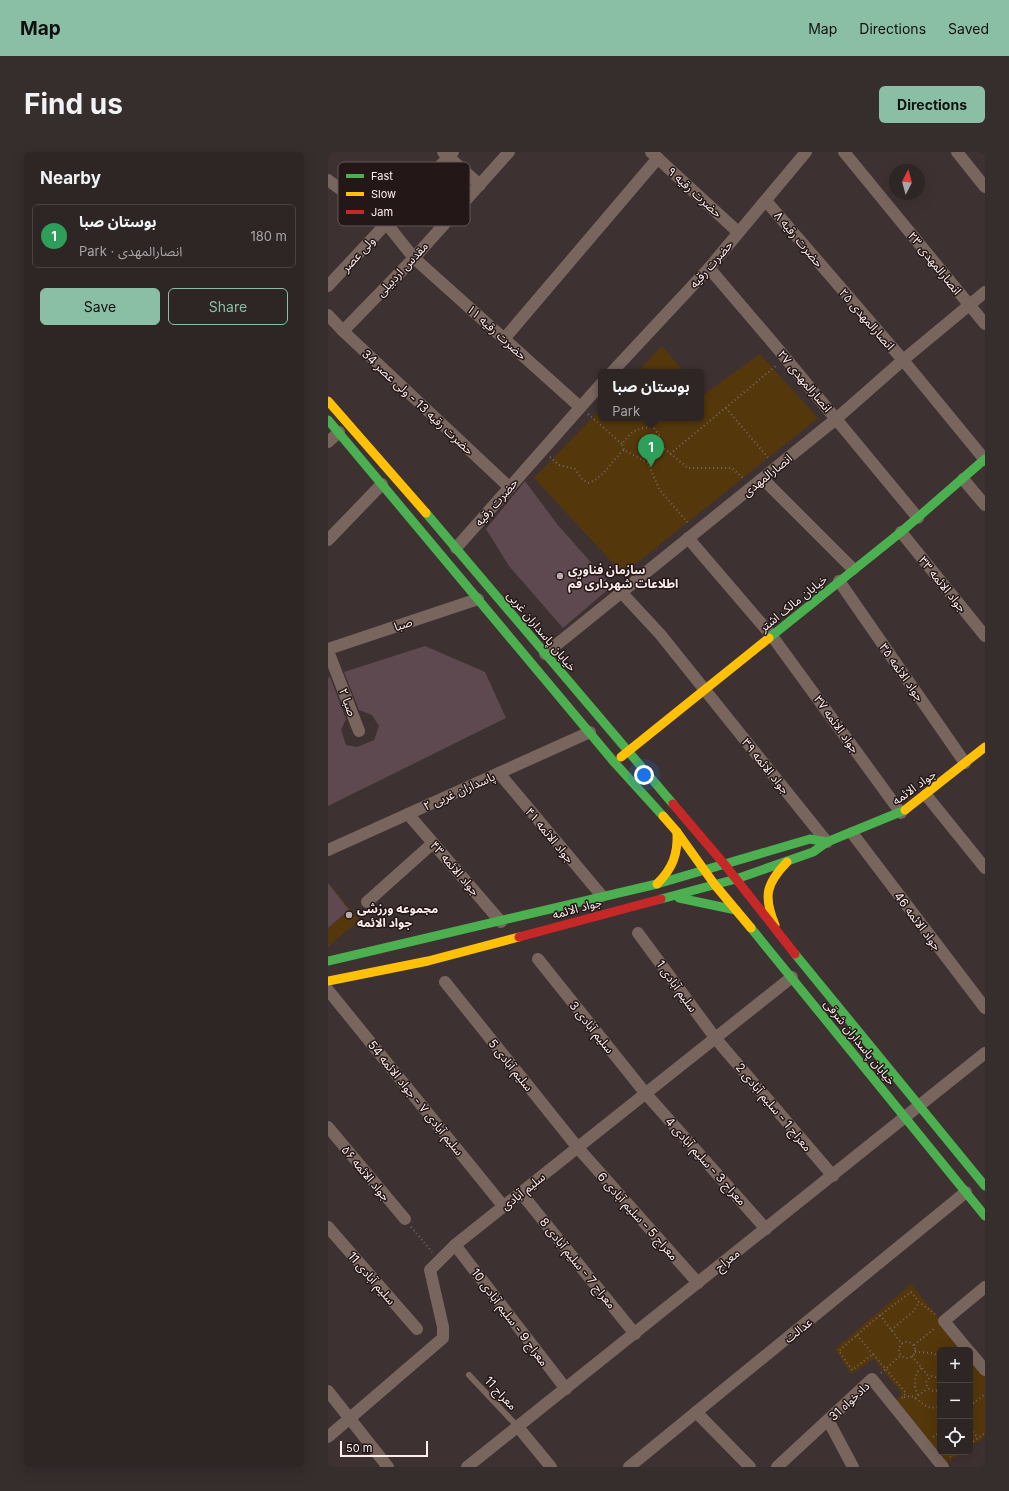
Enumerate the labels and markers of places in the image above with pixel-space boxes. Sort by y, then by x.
pin: 1 [638,434,664,467]
place label: سازمان فناوری اطلاعات شهرداری قم [568,562,678,593]
marker: سازمان فناوری اطلاعات شهرداری قم [555,571,565,581]
place label: مجموعه ورزشی جواد الائمه [357,901,438,930]
marker: مجموعه ورزشی جواد الائمه [344,910,354,920]

